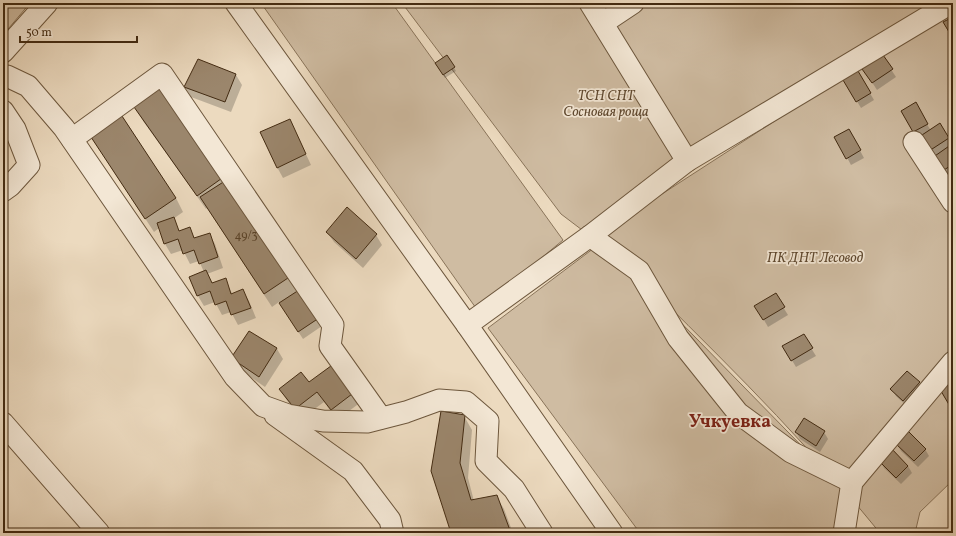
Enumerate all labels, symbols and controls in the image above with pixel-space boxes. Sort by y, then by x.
scale bar [20,18,137,44]
text: 50 m [26,25,52,41]
park label: ТСН СНТ Сосновая роща [563,87,649,122]
house number: 49/3 [234,228,258,244]
park label: ПК ДНТ Лесовод [767,249,864,268]
district label: Учкуевка [689,410,771,435]

